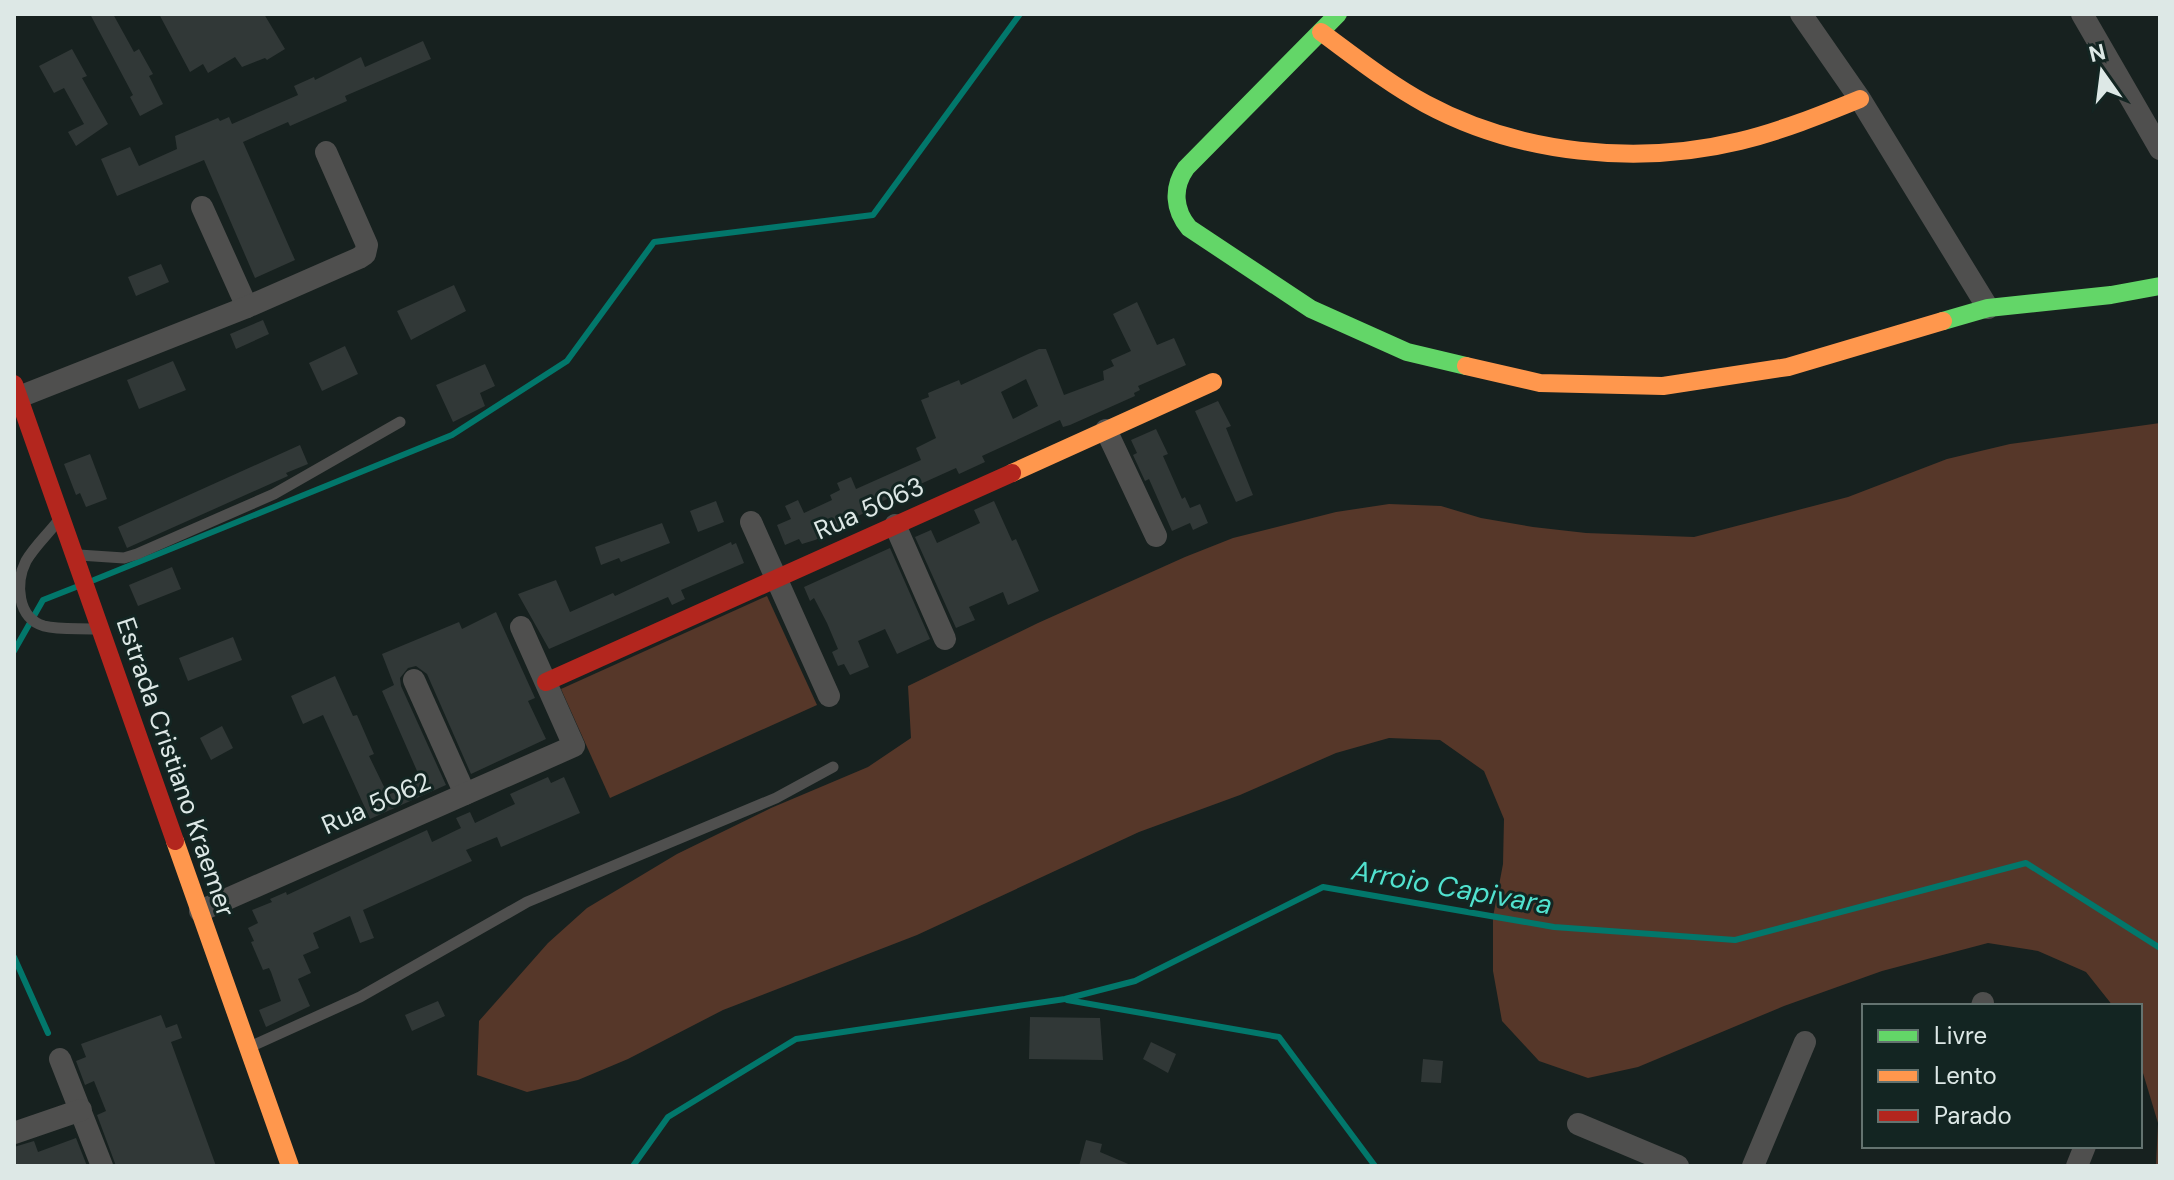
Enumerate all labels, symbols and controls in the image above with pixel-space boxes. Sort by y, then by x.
north arrow [2062,32,2142,112]
text: N [2086,37,2109,69]
street label: Rua 5063 [809,469,929,547]
street label: Estrada Cristiano Kraemer [109,613,243,921]
street label: Rua 5062 [316,764,436,842]
water label: Arroio Capivara [1348,851,1555,923]
legend [1862,1004,2142,1148]
text: Livre [1934,1020,1987,1051]
text: Lento [1934,1060,1997,1091]
text: Parado [1934,1100,2012,1131]

